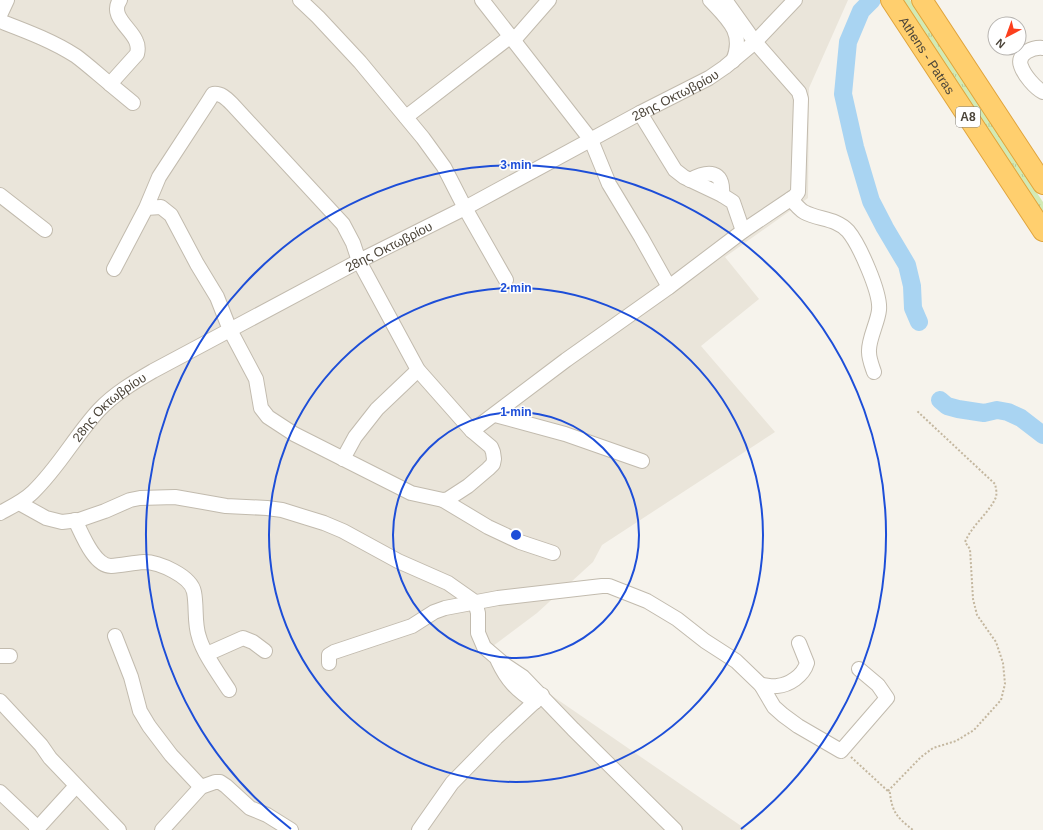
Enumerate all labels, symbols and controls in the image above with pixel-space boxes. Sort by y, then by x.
street label: Athens - Patras [896,14,958,97]
north arrow [987,16,1027,56]
text: N [993,36,1007,51]
street label: 28ης Οκτωβρίου [629,67,722,124]
road number: Α8 [956,107,980,127]
text: 3 min [500,158,532,172]
street label: 28ης Οκτωβρίου [343,219,435,275]
text: 2 min [500,281,532,295]
street label: 28ης Οκτωβρίου [69,370,149,445]
text: 1 min [500,405,532,419]
centre of rings [509,528,523,542]

